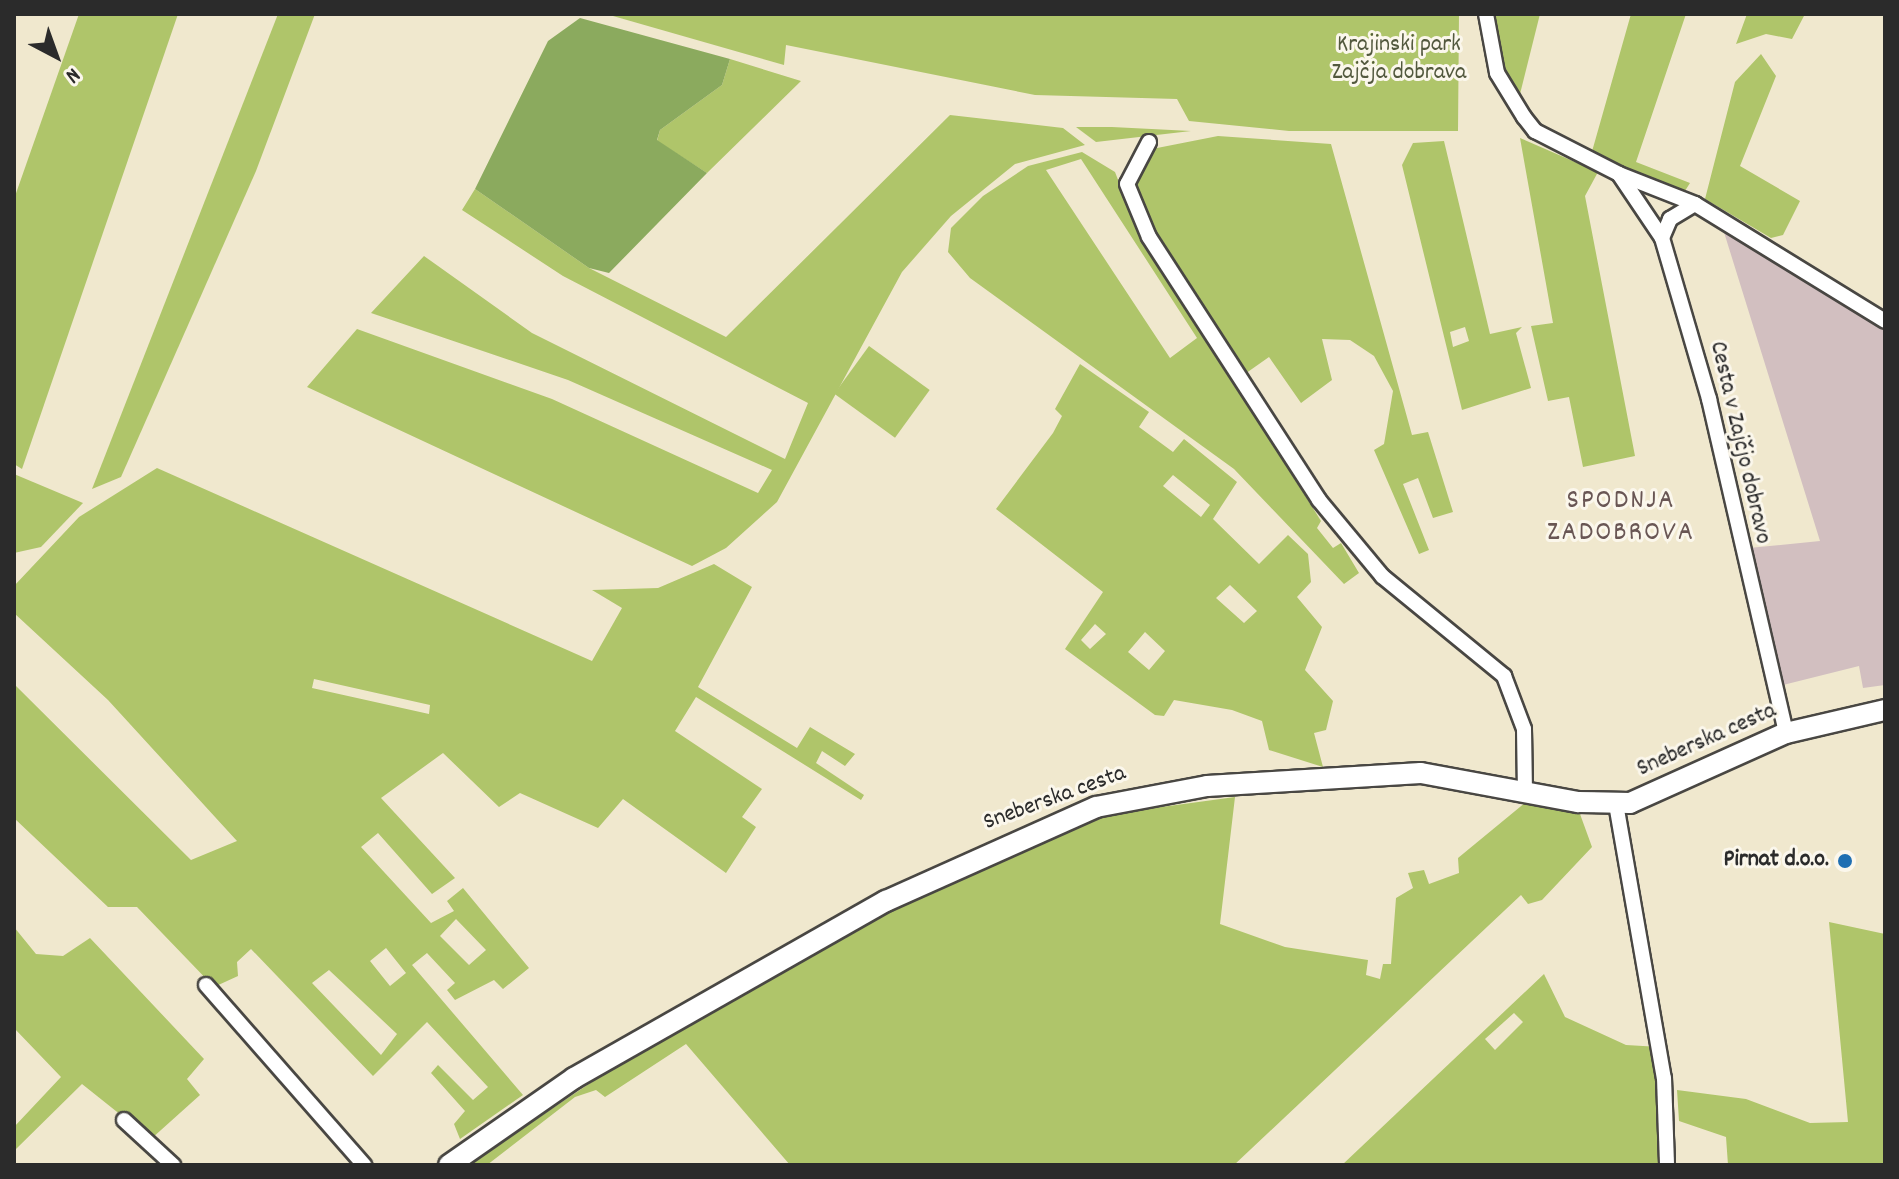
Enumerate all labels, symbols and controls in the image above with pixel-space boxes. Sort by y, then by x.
north arrow [16,16,96,96]
park label: Krajinski park Zajčja dobrava [1332,32,1466,88]
text: N [58,59,86,90]
street label: Cesta v Zajčjo dobravo [1702,339,1776,547]
district label: SPODNJA ZADOBROVA [1547,485,1695,551]
street label: Sneberska cesta [1633,698,1781,784]
street label: Sneberska cesta [980,760,1130,838]
place label: Pirnat d.o.o. [1724,847,1829,875]
marker: Pirnat d.o.o. [1836,852,1854,870]

